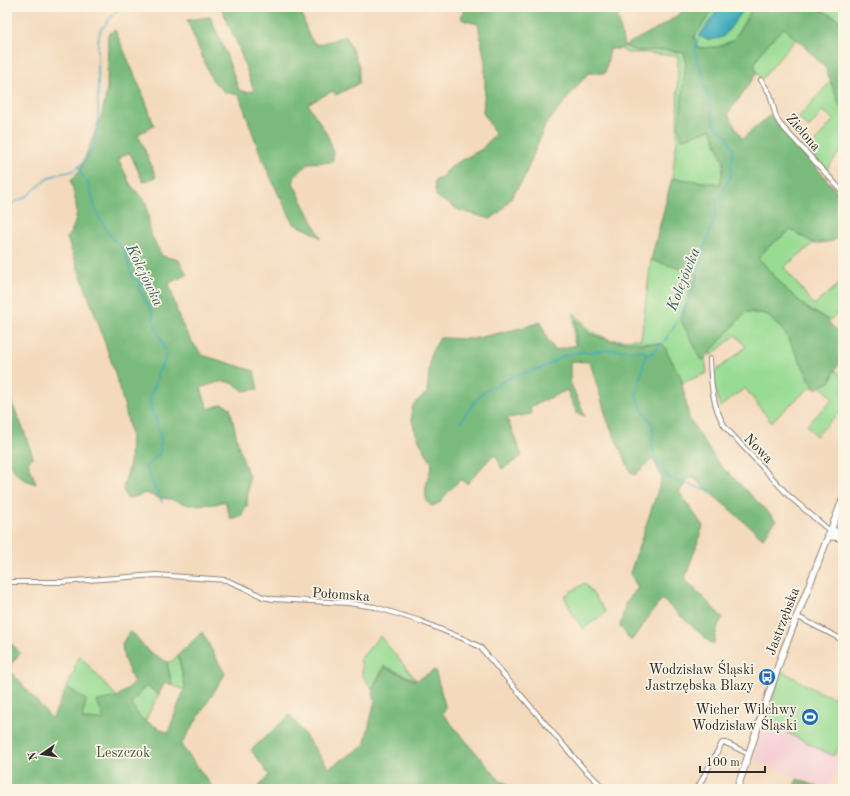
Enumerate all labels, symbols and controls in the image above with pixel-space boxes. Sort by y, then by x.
street label: Zielona [783,111,823,154]
water label: Kolejówka [122,241,165,309]
water label: Kolejówka [665,246,704,314]
street label: Nowa [741,431,775,466]
street label: Połomska [312,586,370,604]
street label: Jastrzębska [764,586,802,657]
place label: Wodzisław Śląski Jastrzębska Blazy [645,659,755,693]
bus stop icon: Wodzisław Śląski Jastrzębska Blazy [757,667,777,687]
place label: Wicher Wilchwy Wodzisław Śląski [691,703,798,733]
sports icon: Wicher Wilchwy Wodzisław Śląski [800,707,820,727]
north arrow [22,734,62,774]
park label: Leszczok [96,746,150,760]
scale bar [700,748,765,774]
text: N [27,750,40,761]
text: 100 m [706,757,740,769]

